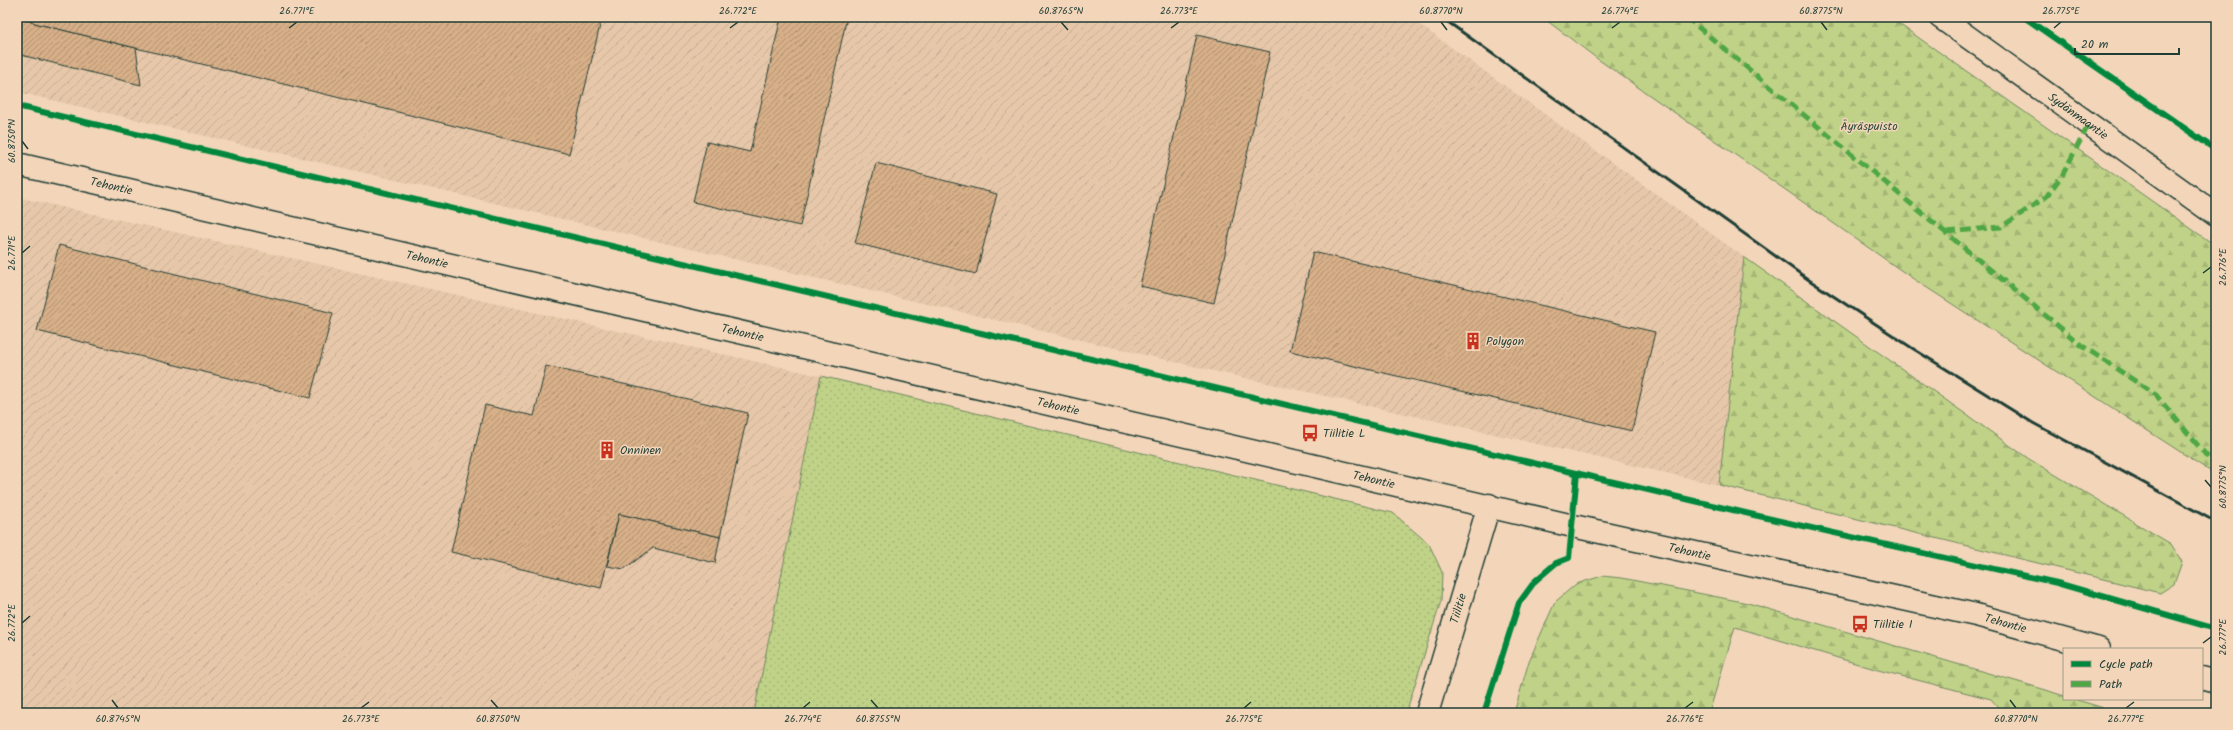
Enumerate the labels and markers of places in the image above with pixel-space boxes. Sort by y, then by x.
building icon: Polygon [1463,331,1483,351]
place label: Polygon [1486,332,1524,351]
bus stop icon: Tiilitie L [1300,423,1320,443]
place label: Tiilitie L [1323,424,1365,443]
building icon: Onninen [597,440,617,460]
place label: Onninen [620,441,661,460]
bus stop icon: Tiilitie I [1850,614,1870,634]
place label: Tiilitie I [1873,615,1913,634]

